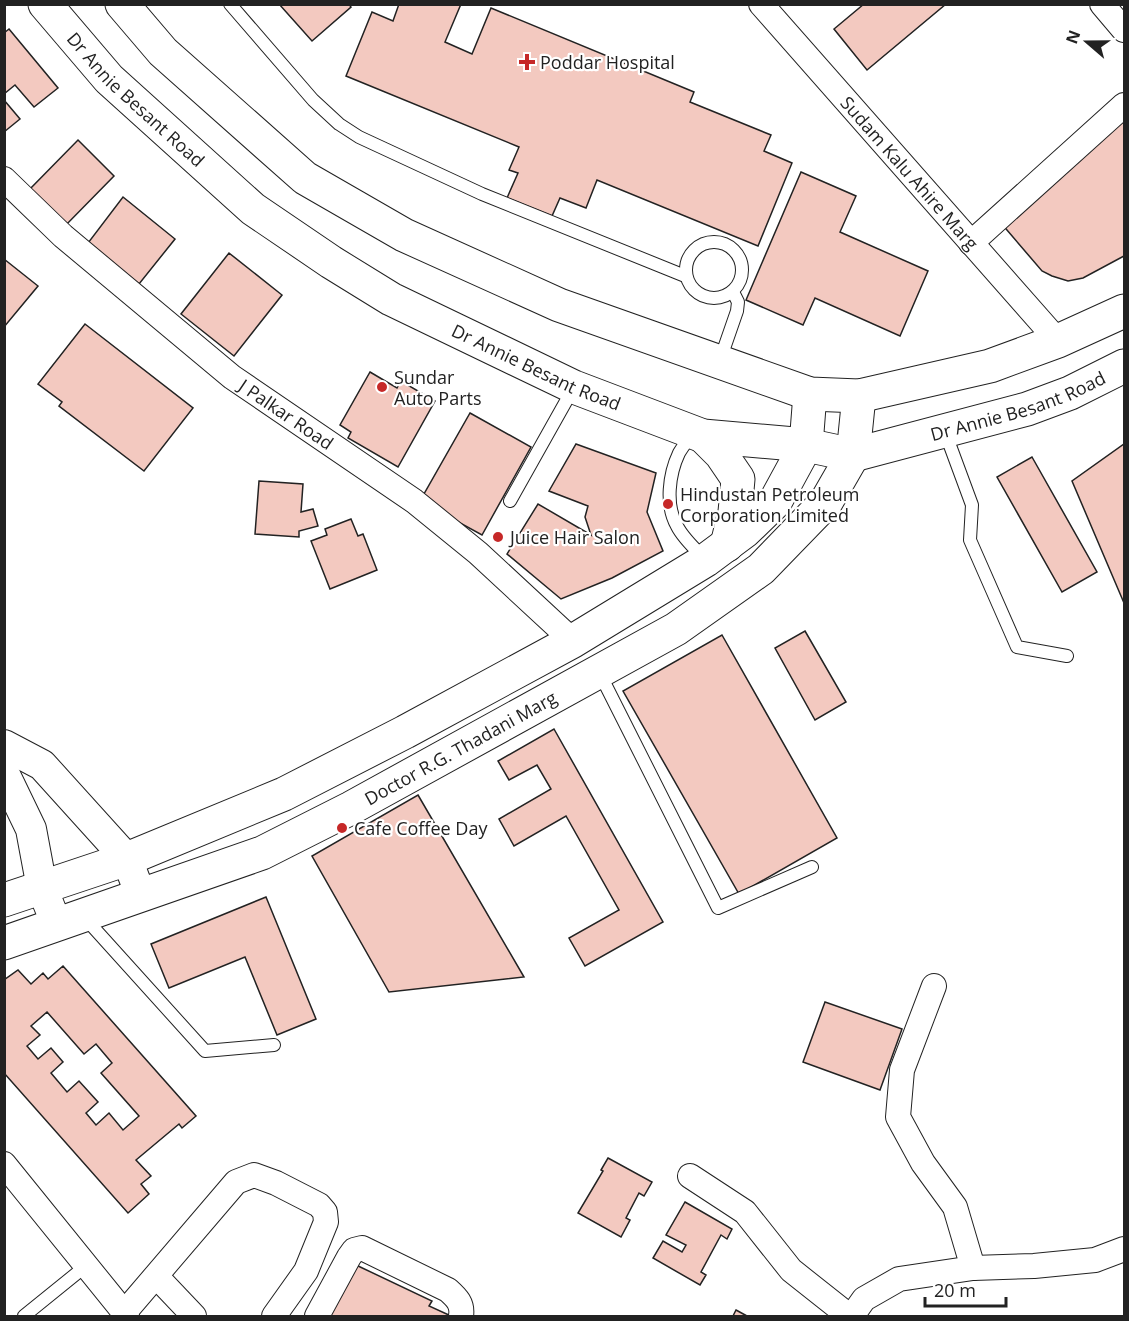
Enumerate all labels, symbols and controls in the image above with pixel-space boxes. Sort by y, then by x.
north arrow [1057,12,1117,72]
street label: Dr Annie Besant Road [62,27,210,172]
text: N [1060,27,1085,47]
place label: Poddar Hospital [540,50,675,74]
marker: Poddar Hospital [518,53,536,71]
street label: Sudam Kalu Ahire Marg [836,91,984,255]
street label: Dr Annie Besant Road [448,318,624,416]
place label: Sundar Auto Parts [394,365,482,410]
street label: Dr Annie Besant Road [928,365,1109,446]
street label: J Palkar Road [233,372,338,455]
marker: Sundar Auto Parts [375,380,389,394]
place label: Hindustan Petroleum Corporation Limited [680,482,860,527]
marker: Hindustan Petroleum Corporation Limited [661,497,675,511]
place label: Juice Hair Salon [508,525,640,549]
marker: Juice Hair Salon [491,530,505,544]
street label: Doctor R.G. Thadani Marg [360,685,561,810]
place label: Cafe Coffee Day [354,816,488,840]
marker: Cafe Coffee Day [335,821,349,835]
scale bar [925,1270,1006,1308]
text: 20 m [934,1278,976,1302]

